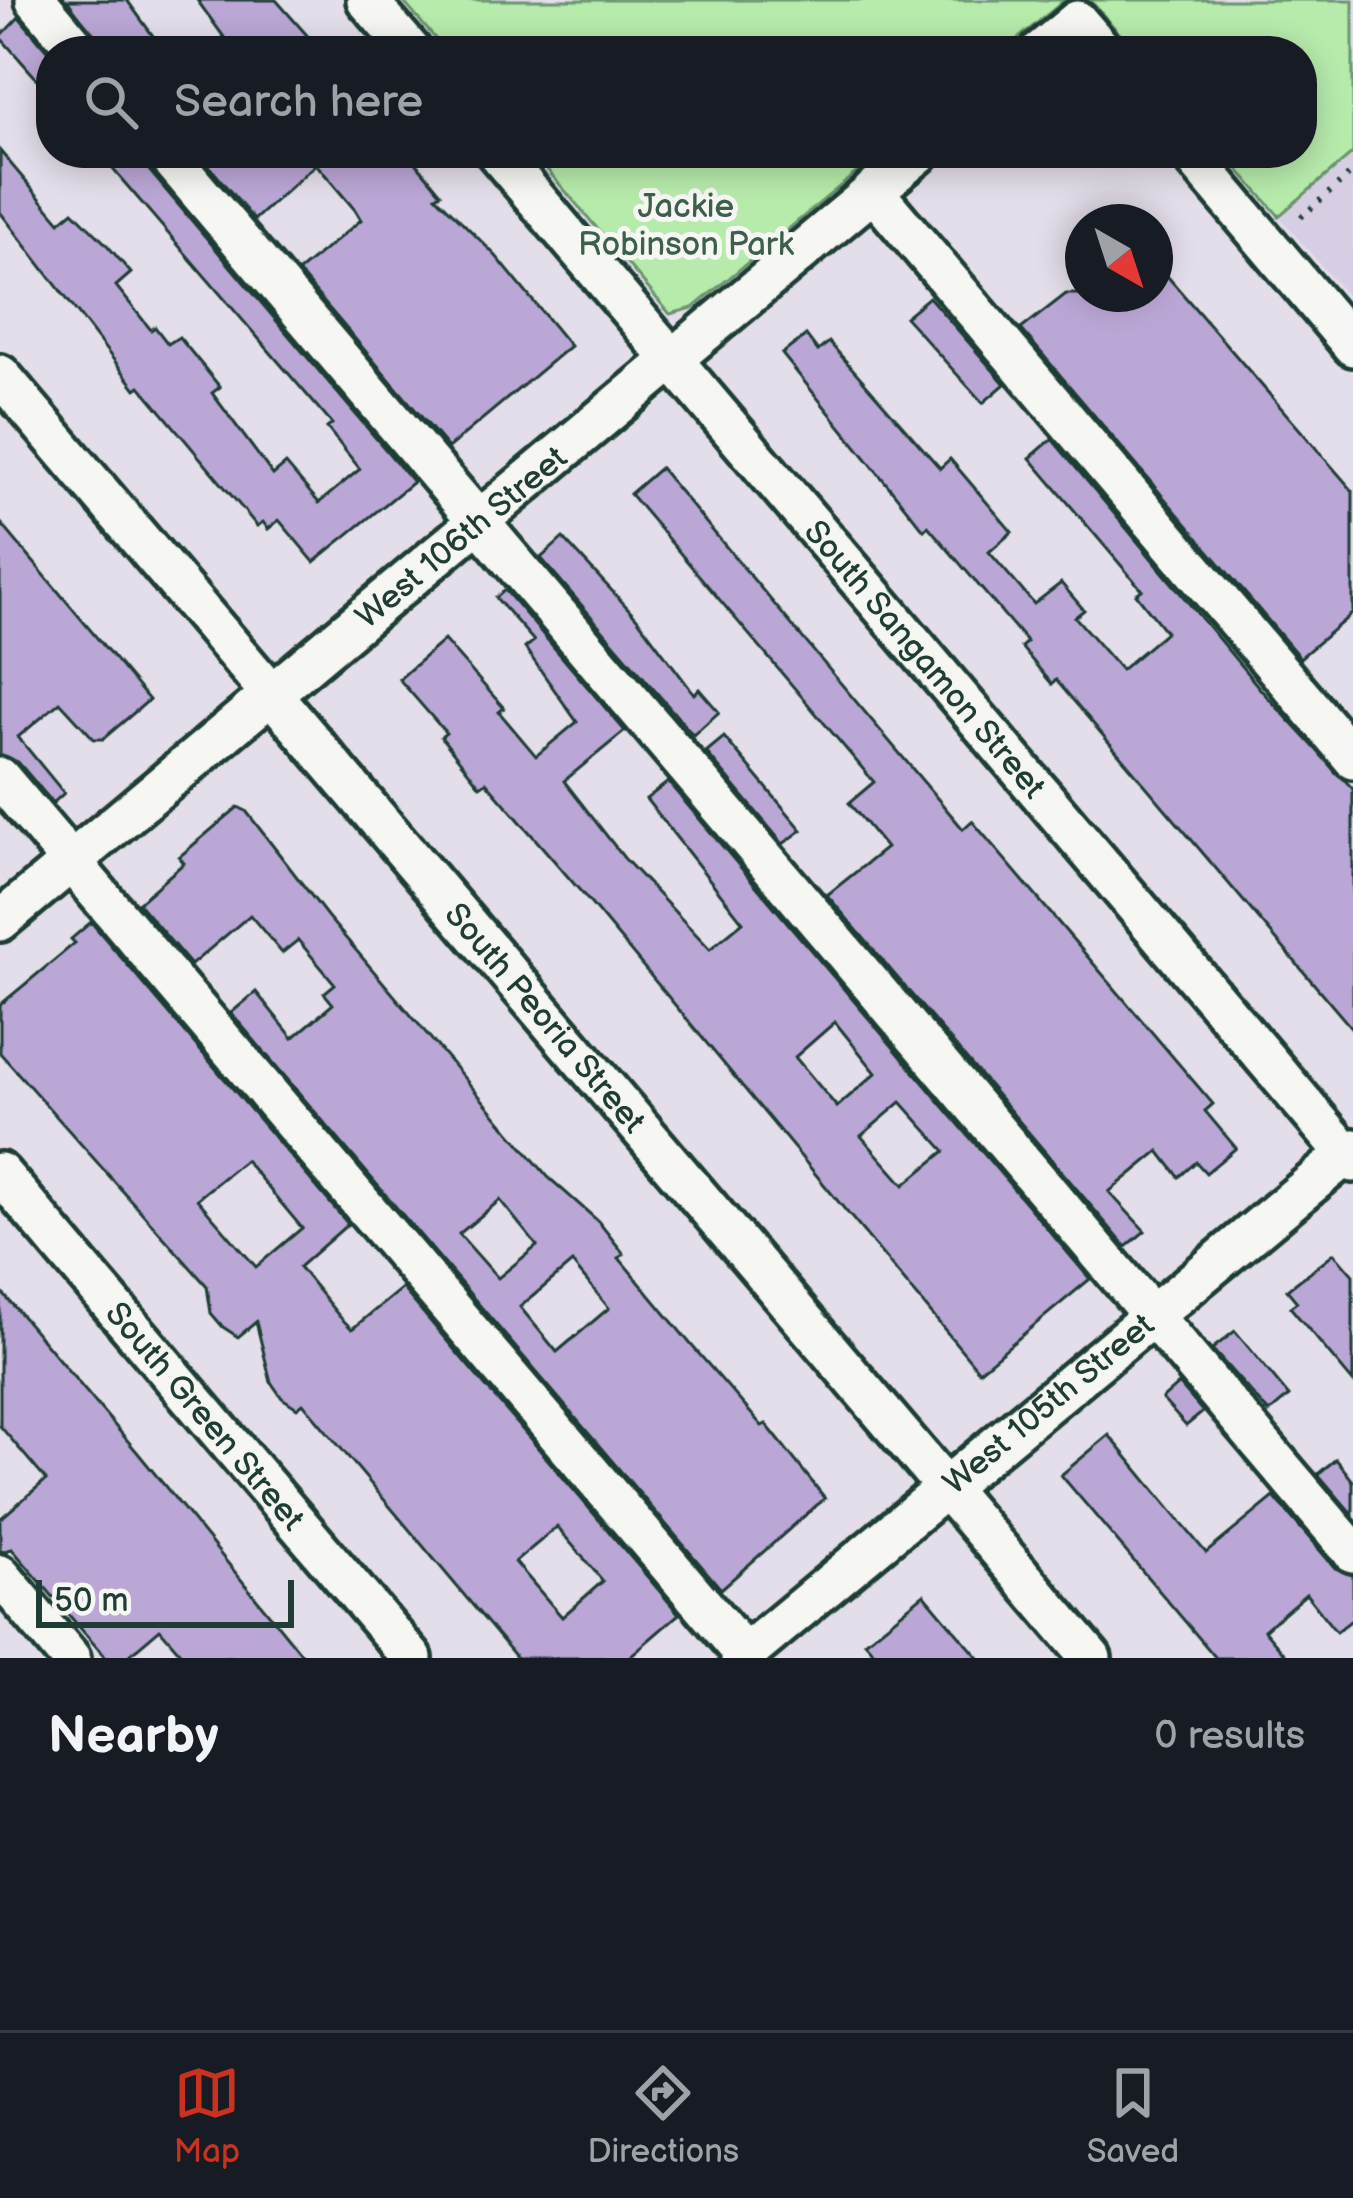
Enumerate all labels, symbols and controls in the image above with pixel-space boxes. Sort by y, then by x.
search box [36,36,1317,168]
icon: search [78,69,144,135]
text: Search here [174,75,423,130]
park label: Jackie Robinson Park [578,187,795,265]
north arrow [1065,204,1173,312]
street label: West 106th Street [348,438,575,637]
street label: South Sangamon Street [795,513,1054,807]
street label: South Peoria Street [436,895,653,1142]
street label: South Green Street [96,1294,312,1539]
street label: West 105th Street [936,1305,1162,1503]
scale bar [36,1574,294,1627]
text: 50 m [54,1581,129,1621]
text: Nearby [48,1706,219,1767]
text: 0 results [1154,1713,1305,1760]
tab: Map [174,2060,240,2172]
tab: Directions [587,2060,739,2172]
tab: Saved [1087,2060,1179,2172]

